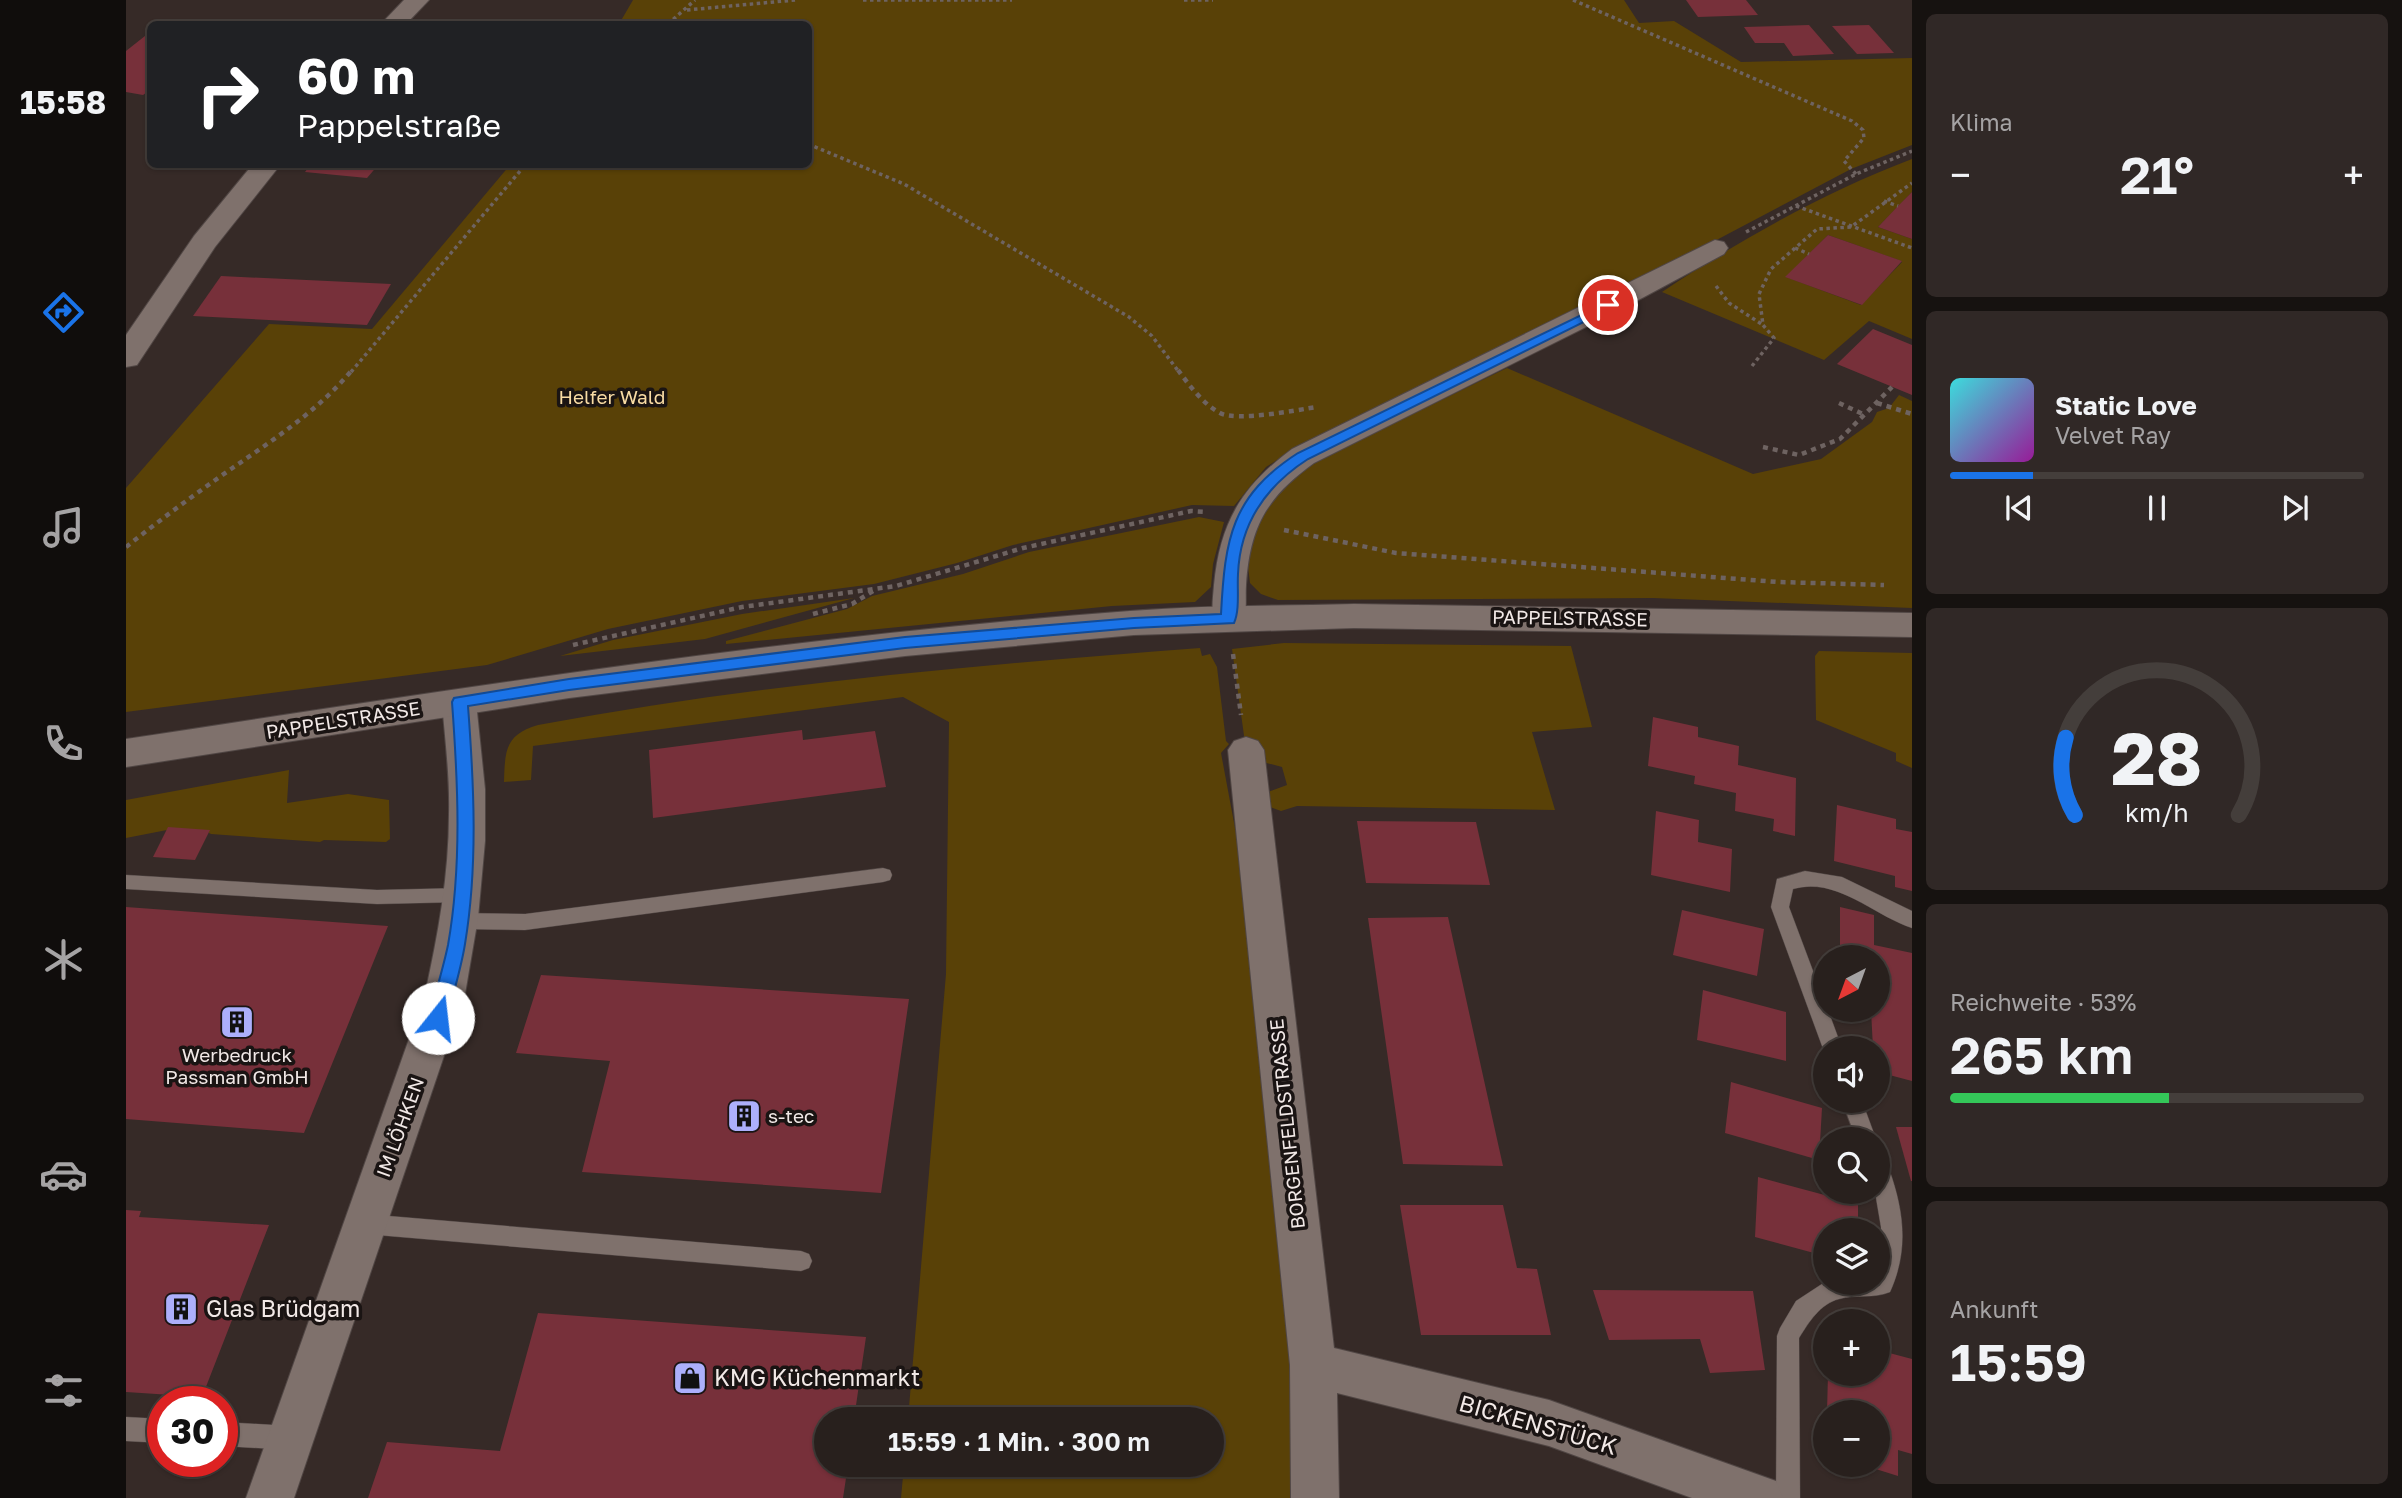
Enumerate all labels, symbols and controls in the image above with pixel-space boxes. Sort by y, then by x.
text: 60 m [297,46,415,105]
icon: right [182,49,273,140]
text: 15:58 [20,83,106,121]
text: Pappelstraße [297,106,501,144]
text: Klima [1950,108,2013,136]
text: 21° [2120,143,2194,205]
text: − [1950,152,1971,197]
text: + [2343,152,2364,197]
pin [1578,275,1638,335]
icon: arrive [1589,286,1627,324]
icon: directions [39,288,88,337]
park label: Helfer Wald [559,385,665,408]
text: Static Love [2055,390,2197,421]
text: Velvet Ray [2055,421,2171,449]
icon: previous [2000,489,2038,527]
icon: pause [2138,489,2176,527]
icon: next [2276,489,2314,527]
icon: music [39,503,88,552]
street label: PAPPELSTRASSE [1492,605,1648,630]
street label: PAPPELSTRASSE [264,696,422,743]
text: 28 [2112,714,2203,801]
icon: phone [39,719,88,768]
text: km/h [2125,797,2189,828]
icon: climate [39,935,88,984]
north arrow [1813,945,1890,1022]
map controls [1813,945,1890,1477]
position arrow [401,981,475,1055]
text: Reichweite · 53% [1950,988,2136,1016]
building icon: Werbedruck Passman GmbH [218,1003,256,1041]
street label: BORGENFELDSTRASSE [1264,1018,1309,1230]
text: 265 km [1950,1023,2133,1085]
button: sound [1813,1036,1890,1113]
place label: Werbedruck Passman GmbH [165,1043,309,1088]
street label: IM LÖHKEN [371,1074,428,1180]
building icon: s-tec [725,1097,763,1135]
place label: s-tec [768,1104,814,1127]
button: search [1813,1127,1890,1204]
icon: car [39,1150,88,1199]
button: layers [1813,1218,1890,1295]
building icon: Glas Brüdgam [162,1290,200,1328]
place label: Glas Brüdgam [206,1294,360,1322]
text: Ankunft [1950,1295,2038,1323]
button: + [1813,1309,1890,1386]
text: 15:59 [1950,1330,2087,1392]
shop icon: KMG Küchenmarkt [671,1359,709,1397]
place label: KMG Küchenmarkt [714,1363,920,1391]
icon: filters [39,1366,88,1415]
speed limit sign: 30 [147,1386,238,1477]
street label: BICKENSTÜCK [1456,1388,1620,1460]
button: − [1813,1400,1890,1477]
text: 15:59 · 1 Min. · 300 m [888,1426,1150,1457]

